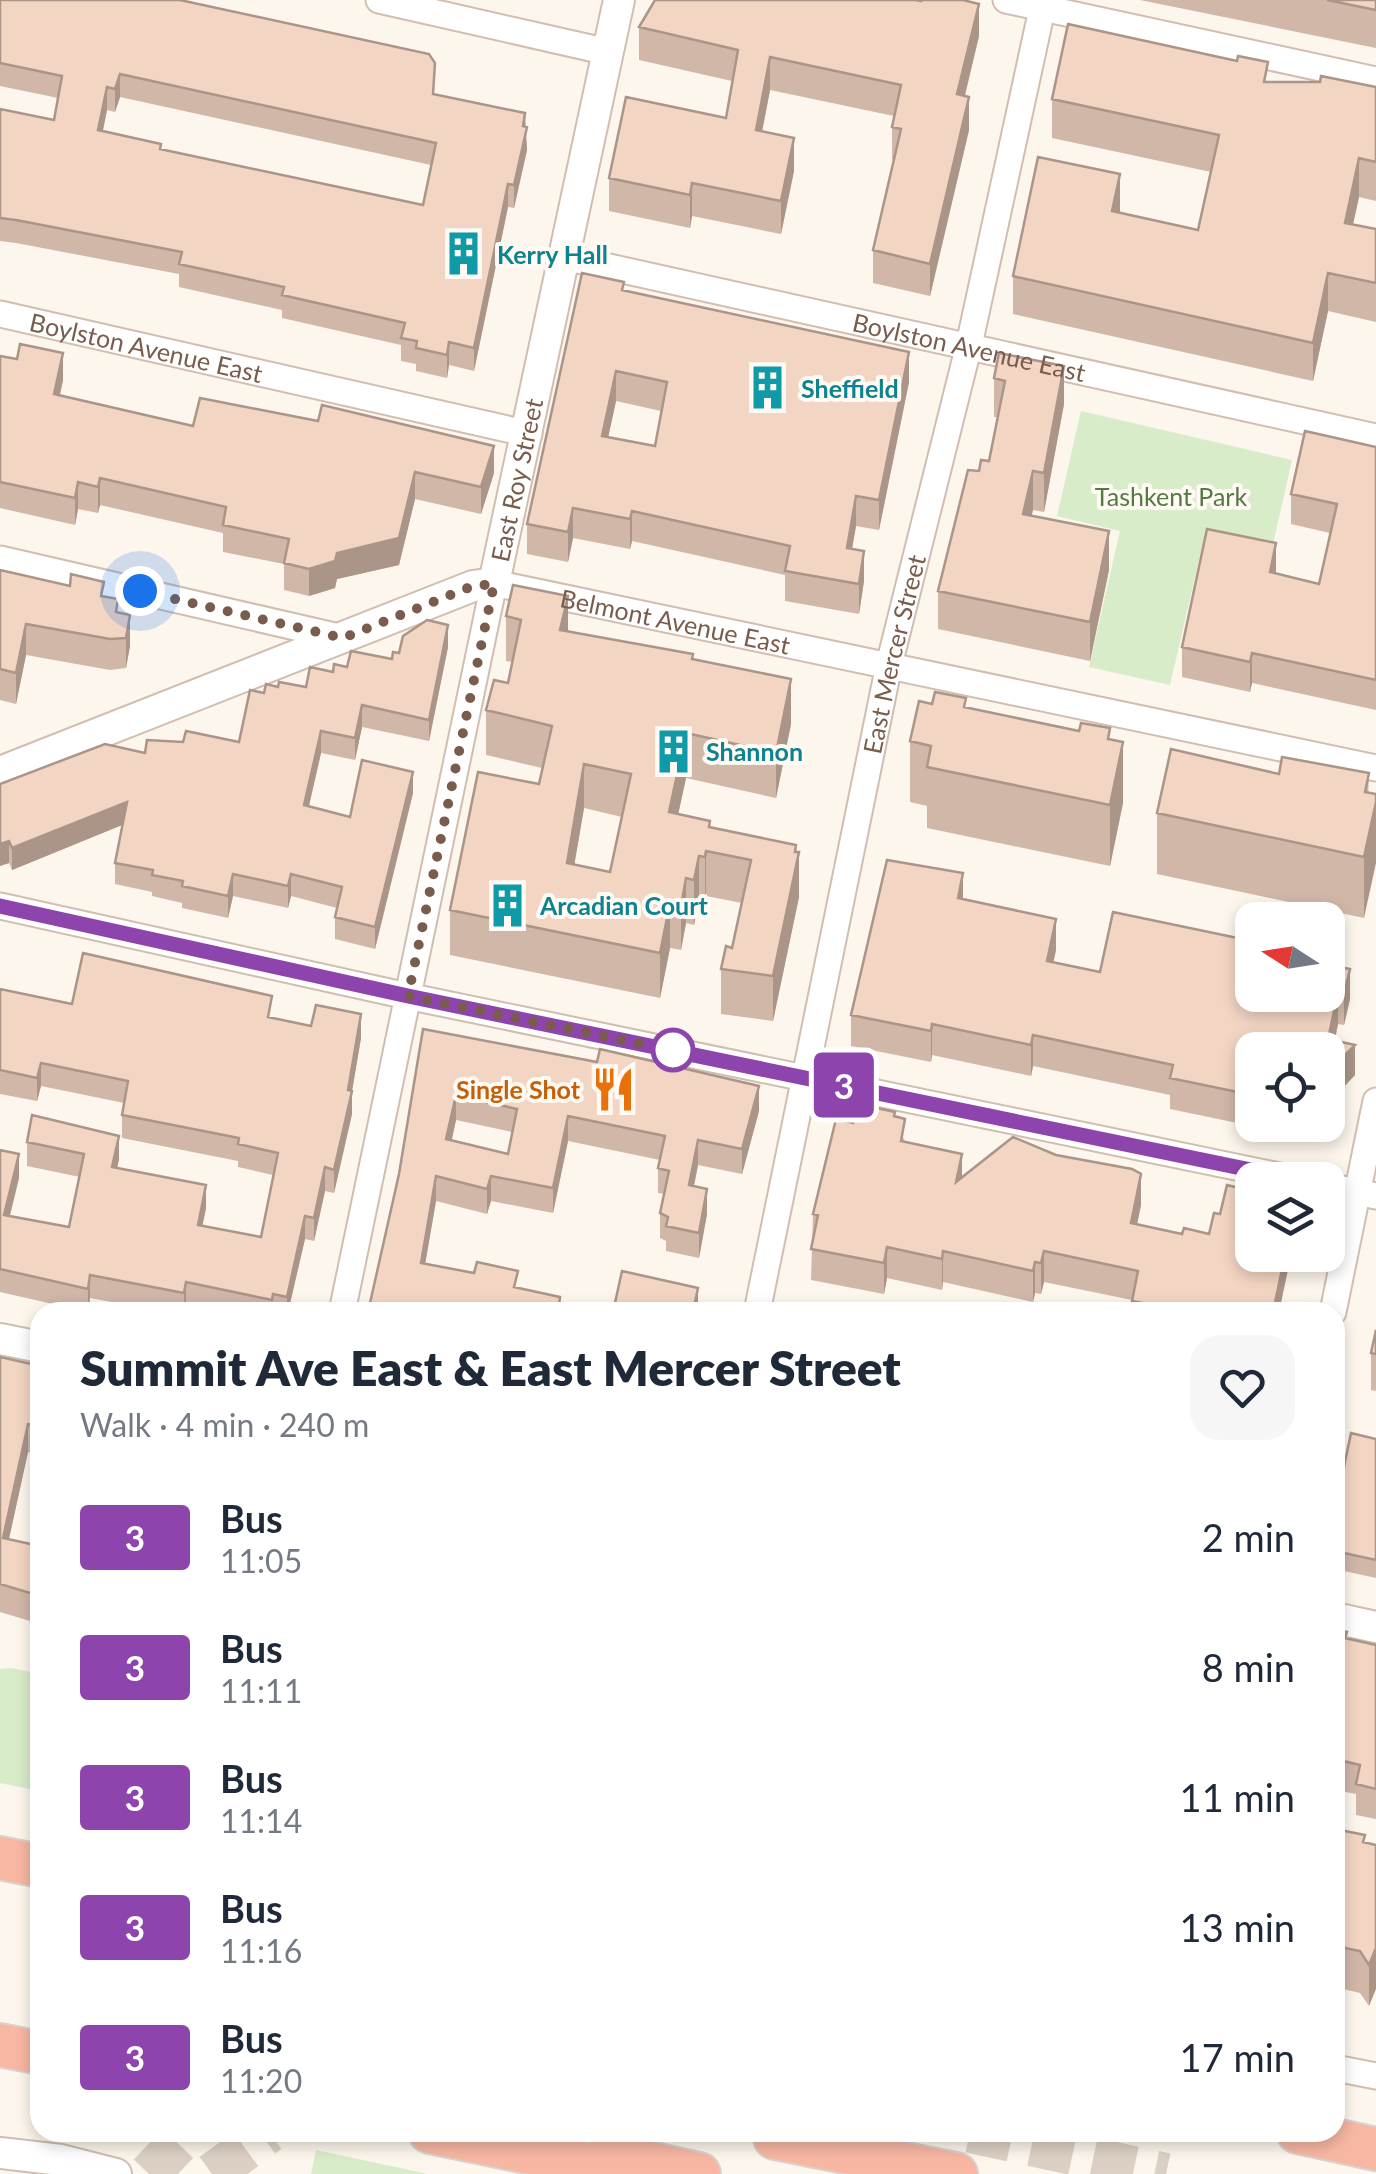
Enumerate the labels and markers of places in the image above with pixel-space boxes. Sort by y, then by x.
building icon: Kerry Hall [440,230,488,278]
place label: Kerry Hall [497,239,608,269]
building icon: Sheffield [744,364,792,412]
place label: Sheffield [801,373,899,403]
building icon: Shannon [649,727,697,775]
place label: Shannon [706,736,803,766]
building icon: Arcadian Court [483,881,531,929]
place label: Arcadian Court [539,890,709,920]
unlabelled marker [652,1029,694,1071]
restaurant icon: Single Shot [589,1065,637,1113]
place label: Single Shot [456,1074,581,1104]

